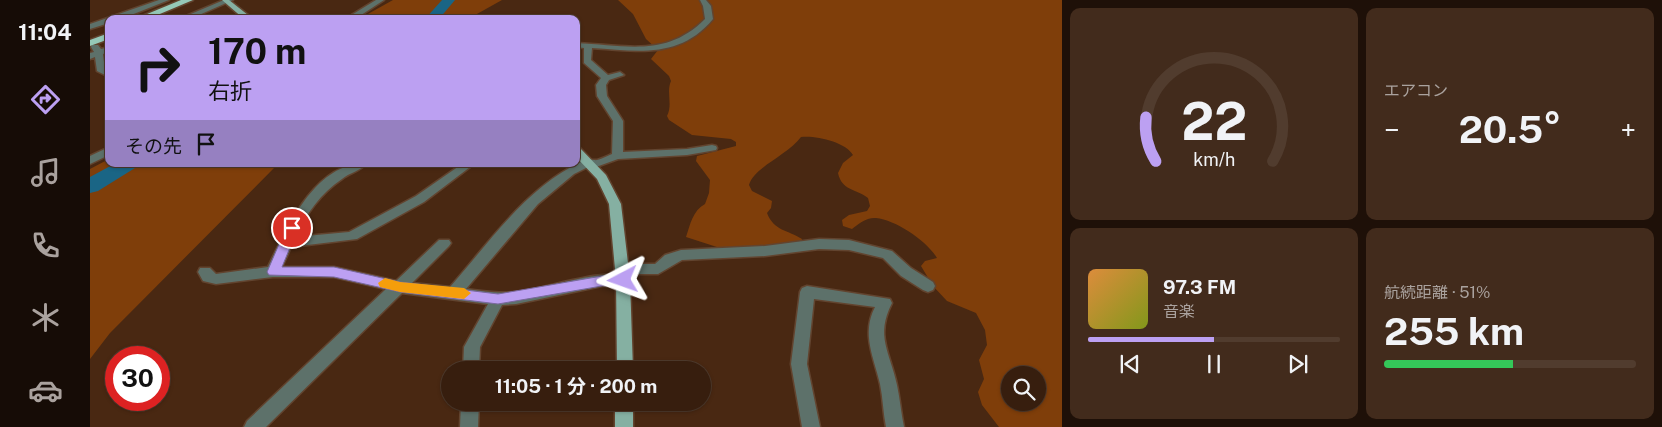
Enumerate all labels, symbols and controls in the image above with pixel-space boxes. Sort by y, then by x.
text: 11:04 [18,19,72,45]
text: 170 m [208,31,306,72]
icon: right [125,35,190,100]
text: 右折 [208,78,252,104]
text: エアコン [1384,81,1448,100]
icon: directions [28,82,63,117]
text: 22 [1181,91,1247,152]
text: 20.5° [1459,107,1561,152]
text: − [1384,113,1400,146]
text: + [1620,113,1636,146]
icon: arrive [192,130,220,158]
text: その先 [125,135,182,157]
text: km/h [1193,149,1235,170]
icon: music [28,155,63,190]
pin [271,207,313,249]
icon: arrive [278,214,306,242]
icon: phone [28,228,63,263]
position arrow [596,253,648,305]
text: 97.3 FM [1163,276,1236,298]
text: 航続距離 · 51% [1384,283,1491,302]
icon: climate [28,300,63,335]
text: 音楽 [1163,302,1195,321]
text: 255 km [1384,309,1524,354]
speed limit sign: 30 [105,346,170,411]
icon: previous [1116,350,1144,378]
icon: pause [1200,350,1228,378]
icon: next [1284,350,1312,378]
map controls [1001,366,1046,411]
button: search [1001,366,1046,411]
icon: car [28,373,63,408]
text: 11:05 · 1 分 · 200 m [495,375,657,397]

